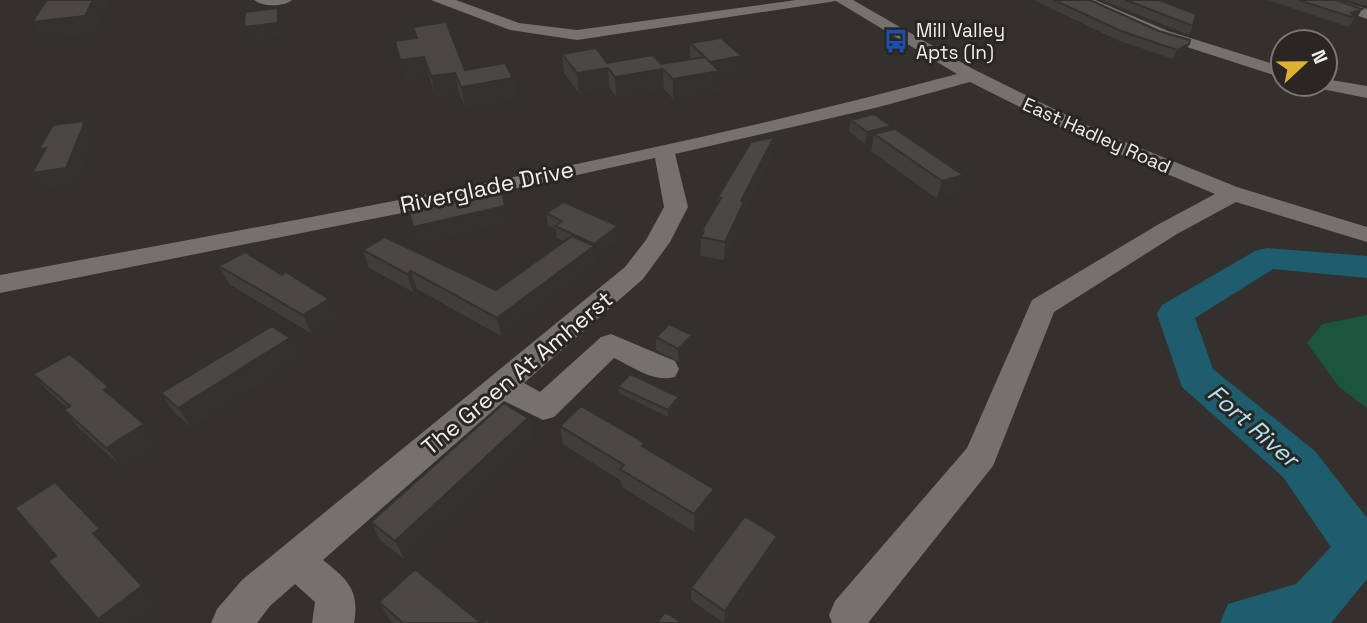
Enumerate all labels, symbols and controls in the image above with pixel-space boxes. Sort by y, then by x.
place label: Mill Valley Apts (In) [916,18,1005,65]
bus stop icon: Mill Valley Apts (In) [882,27,910,55]
north arrow [1269,28,1339,98]
text: N [1305,46,1333,67]
street label: East Hadley Road [1019,92,1175,179]
street label: Riverglade Drive [397,154,577,220]
street label: The Green At Amherst [415,284,619,462]
water label: Fort River [1201,378,1307,476]

